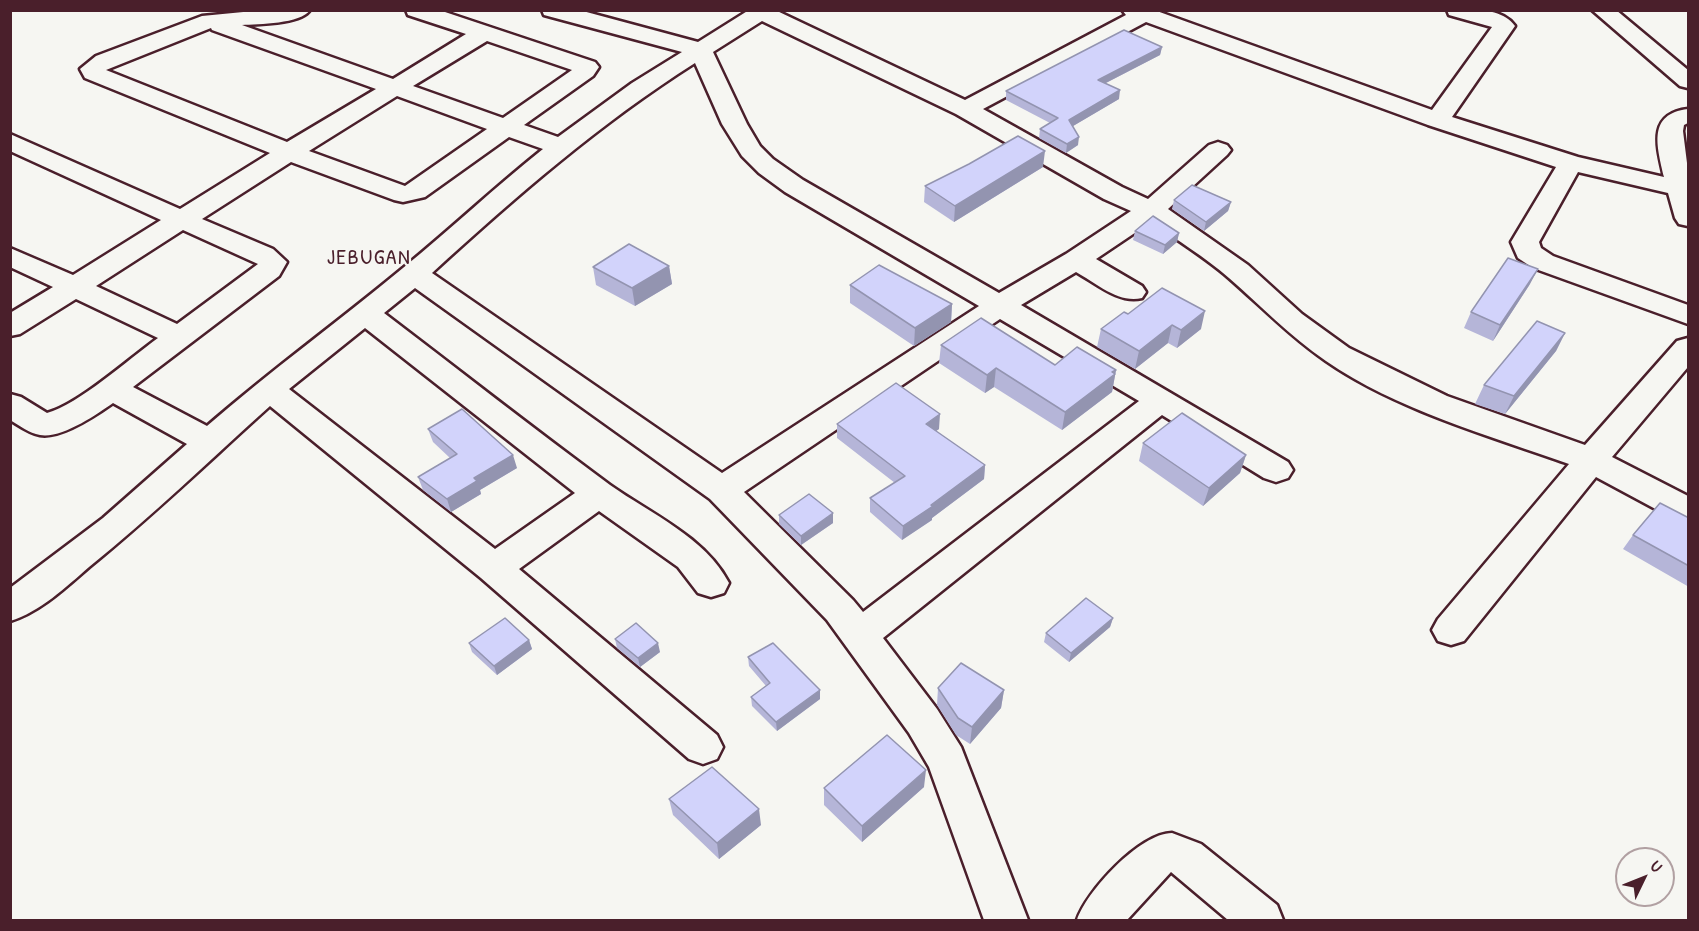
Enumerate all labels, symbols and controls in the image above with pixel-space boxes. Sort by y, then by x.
district label: JEBUGAN [327,245,411,271]
north arrow [1615,847,1675,907]
text: U [1646,855,1668,877]

